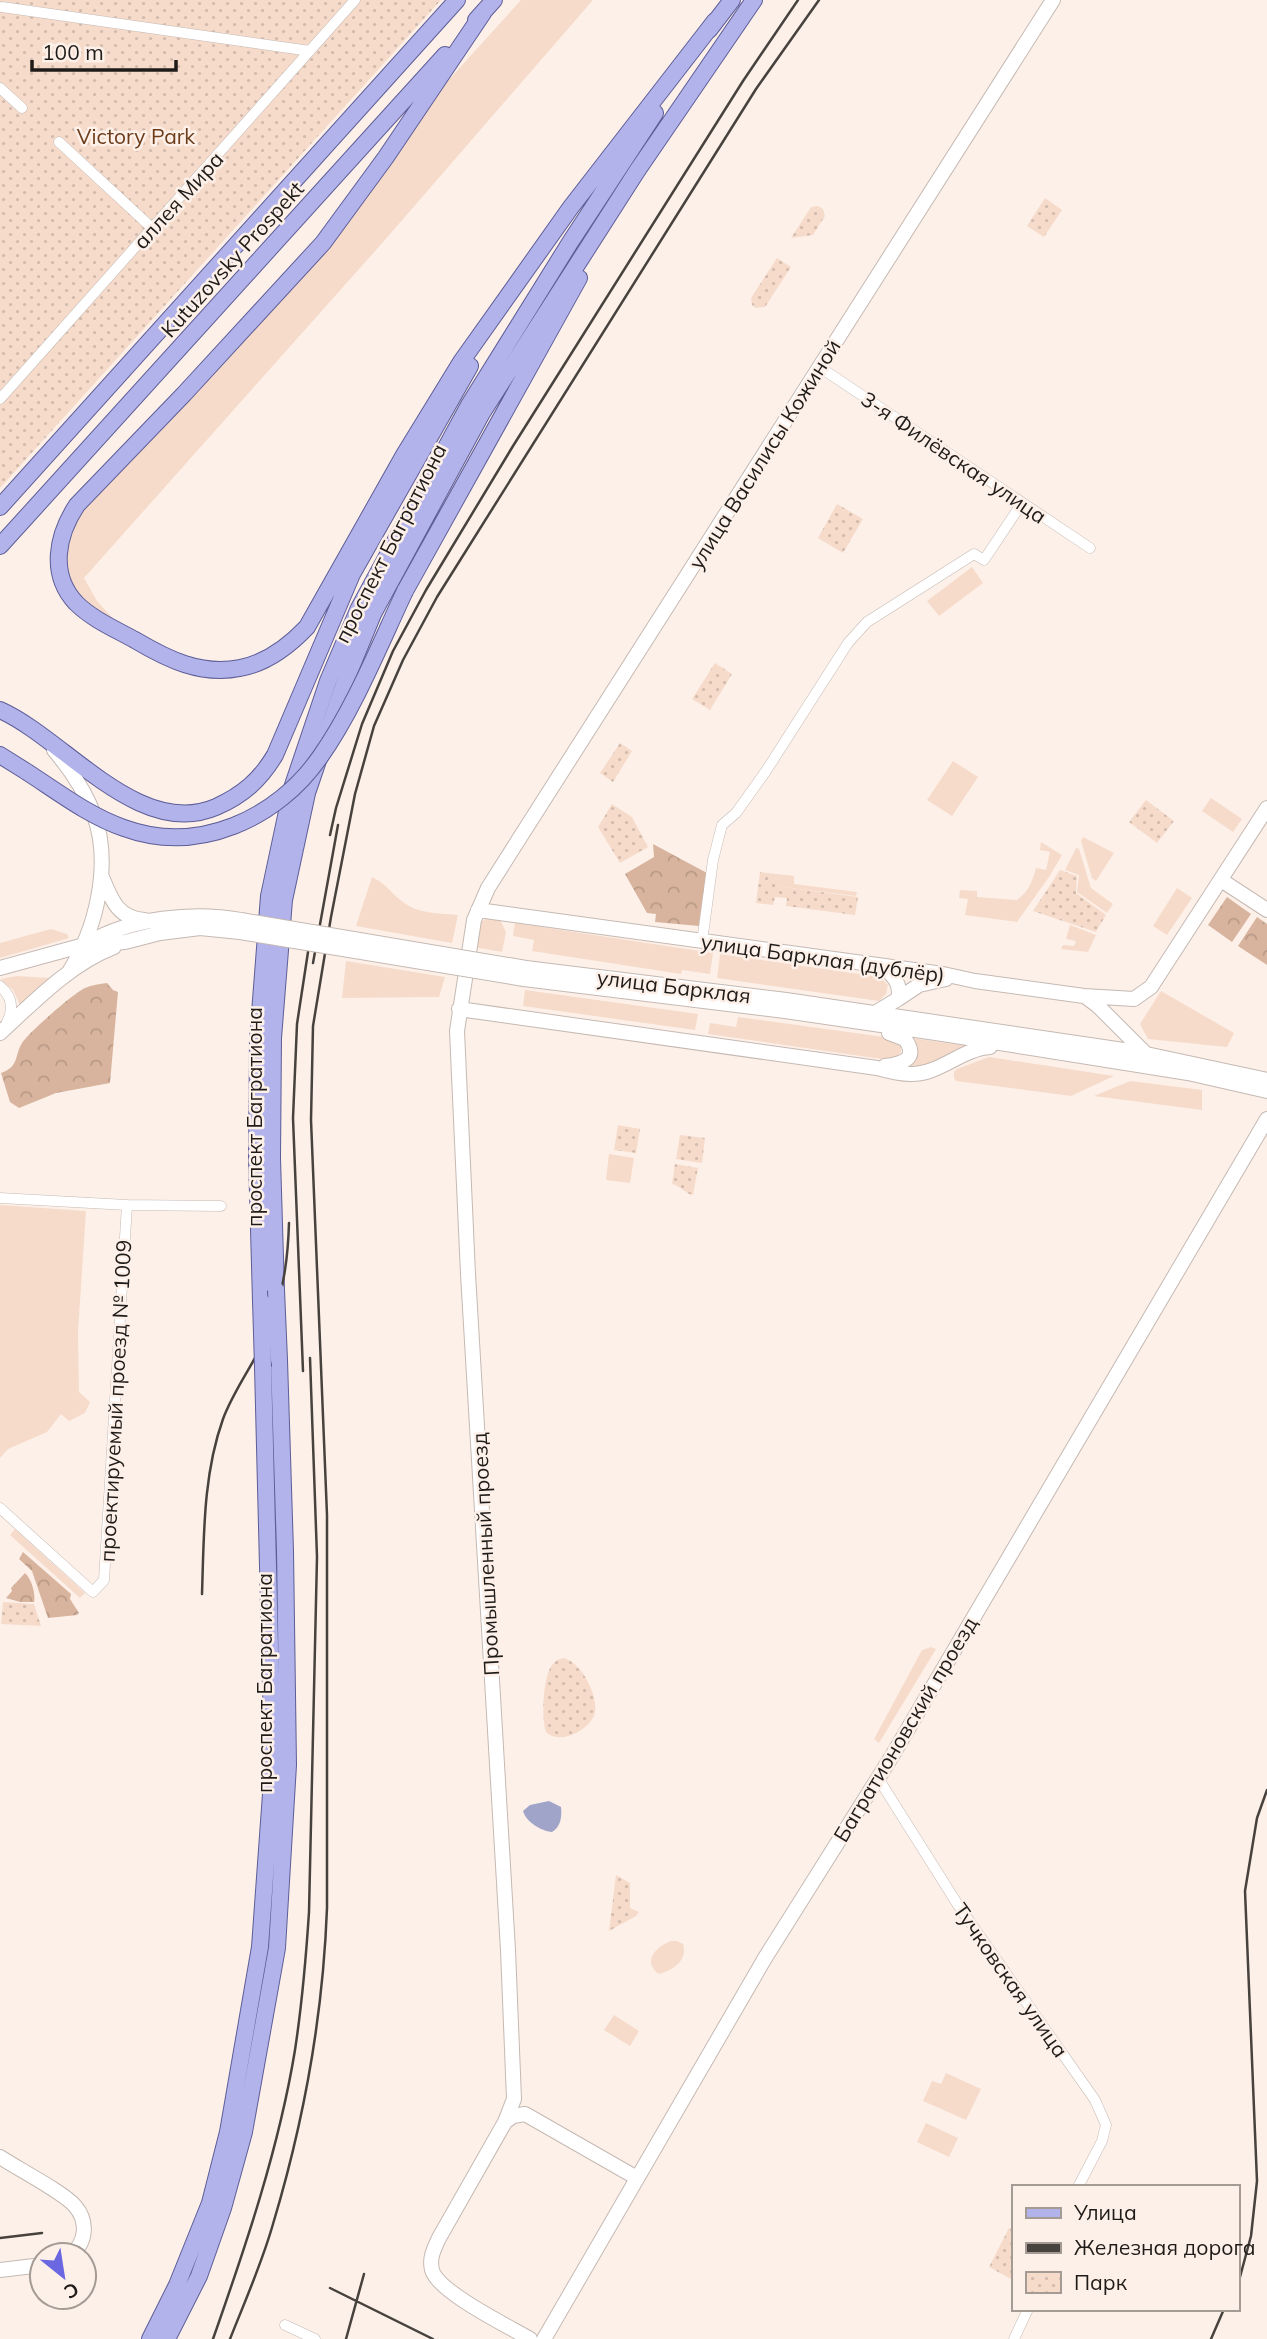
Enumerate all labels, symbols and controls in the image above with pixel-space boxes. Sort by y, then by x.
scale bar [32,28,175,72]
text: 100 m [42,39,104,65]
park label: Victory Park [77,123,195,149]
street label: аллея Мира [127,146,229,254]
street label: Kutuzovsky Prospekt [155,176,309,342]
street label: улица Василисы Кожиной [683,334,845,574]
street label: 3-я Филёвская улица [856,385,1052,529]
street label: проспект Багратиона [328,439,452,647]
street label: улица Барклая (дублёр) [699,928,947,988]
street label: улица Барклая [596,964,752,1008]
street label: проспект Багратиона [241,1007,267,1227]
street label: проектируемый проезд № 1009 [94,1239,136,1563]
street label: Промышленный проезд [466,1432,504,1676]
street label: проспект Багратиона [251,1573,277,1793]
street label: Багратионовский проезд [827,1612,983,1846]
street label: Тучковская улица [948,1898,1074,2062]
legend [1012,2185,1239,2311]
text: Улица [1073,2199,1137,2225]
text: Железная дорога [1074,2234,1256,2260]
north arrow [28,2241,98,2311]
text: Парк [1074,2269,1128,2295]
text: С [60,2277,83,2304]

